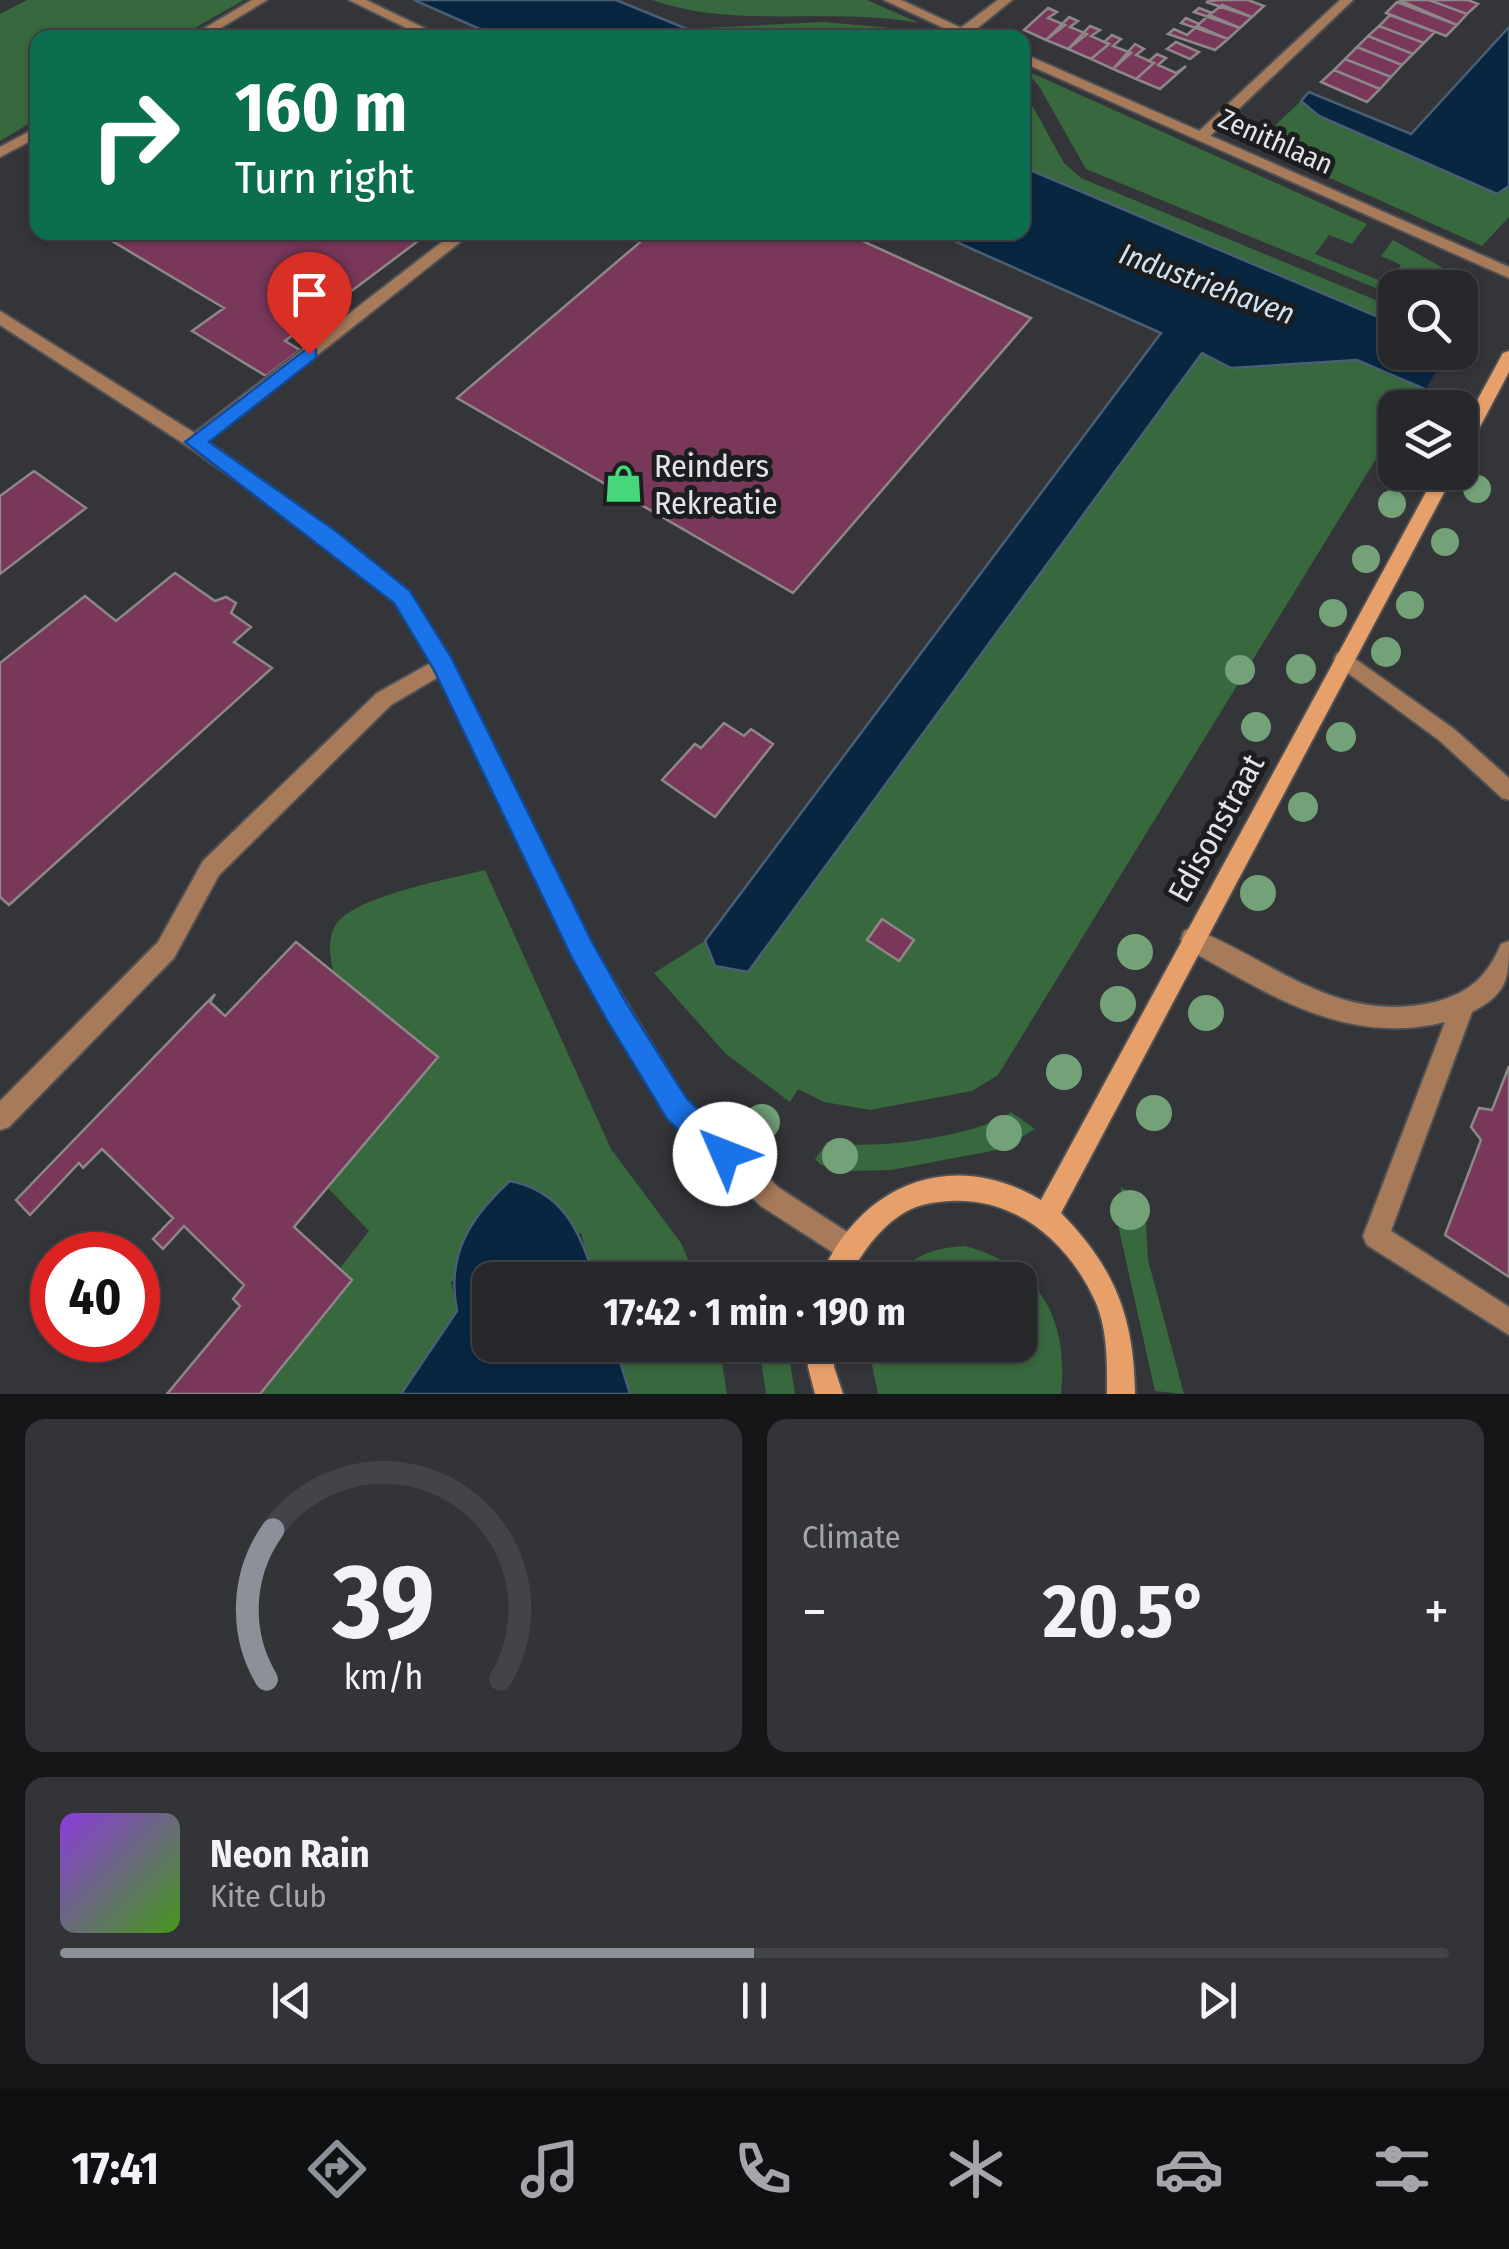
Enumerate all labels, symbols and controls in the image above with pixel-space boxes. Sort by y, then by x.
text: 160 m [235,66,407,150]
icon: right [70,70,200,200]
street label: Zenithlaan [1214,102,1338,181]
text: Turn right [235,151,414,205]
water label: Industriehaven [1114,236,1300,332]
pin [267,252,352,355]
icon: arrive [282,267,337,322]
map controls [1378,270,1478,490]
button: search [1378,270,1478,370]
button: layers [1378,390,1478,490]
place label: Reinders Rekreatie [654,447,778,522]
shop icon: Reinders Rekreatie [603,463,645,505]
street label: Edisonstraat [1160,747,1272,908]
position arrow [673,1102,777,1206]
speed limit sign: 40 [30,1232,160,1362]
text: 17:42 · 1 min · 190 m [603,1289,906,1335]
text: Climate [802,1518,901,1556]
text: 39 [331,1540,435,1665]
text: 20.5° [1043,1567,1208,1657]
text: − [802,1579,827,1645]
text: + [1424,1579,1449,1645]
text: km/h [344,1656,423,1698]
text: Neon Rain [210,1831,370,1877]
text: Kite Club [210,1877,326,1915]
icon: previous [264,1973,319,2028]
icon: pause [727,1973,782,2028]
icon: next [1190,1973,1245,2028]
icon: directions [302,2134,372,2204]
icon: music [515,2134,585,2204]
icon: phone [728,2134,798,2204]
icon: climate [941,2134,1011,2204]
icon: car [1154,2134,1224,2204]
icon: filters [1367,2134,1437,2204]
text: 17:41 [72,2142,159,2196]

